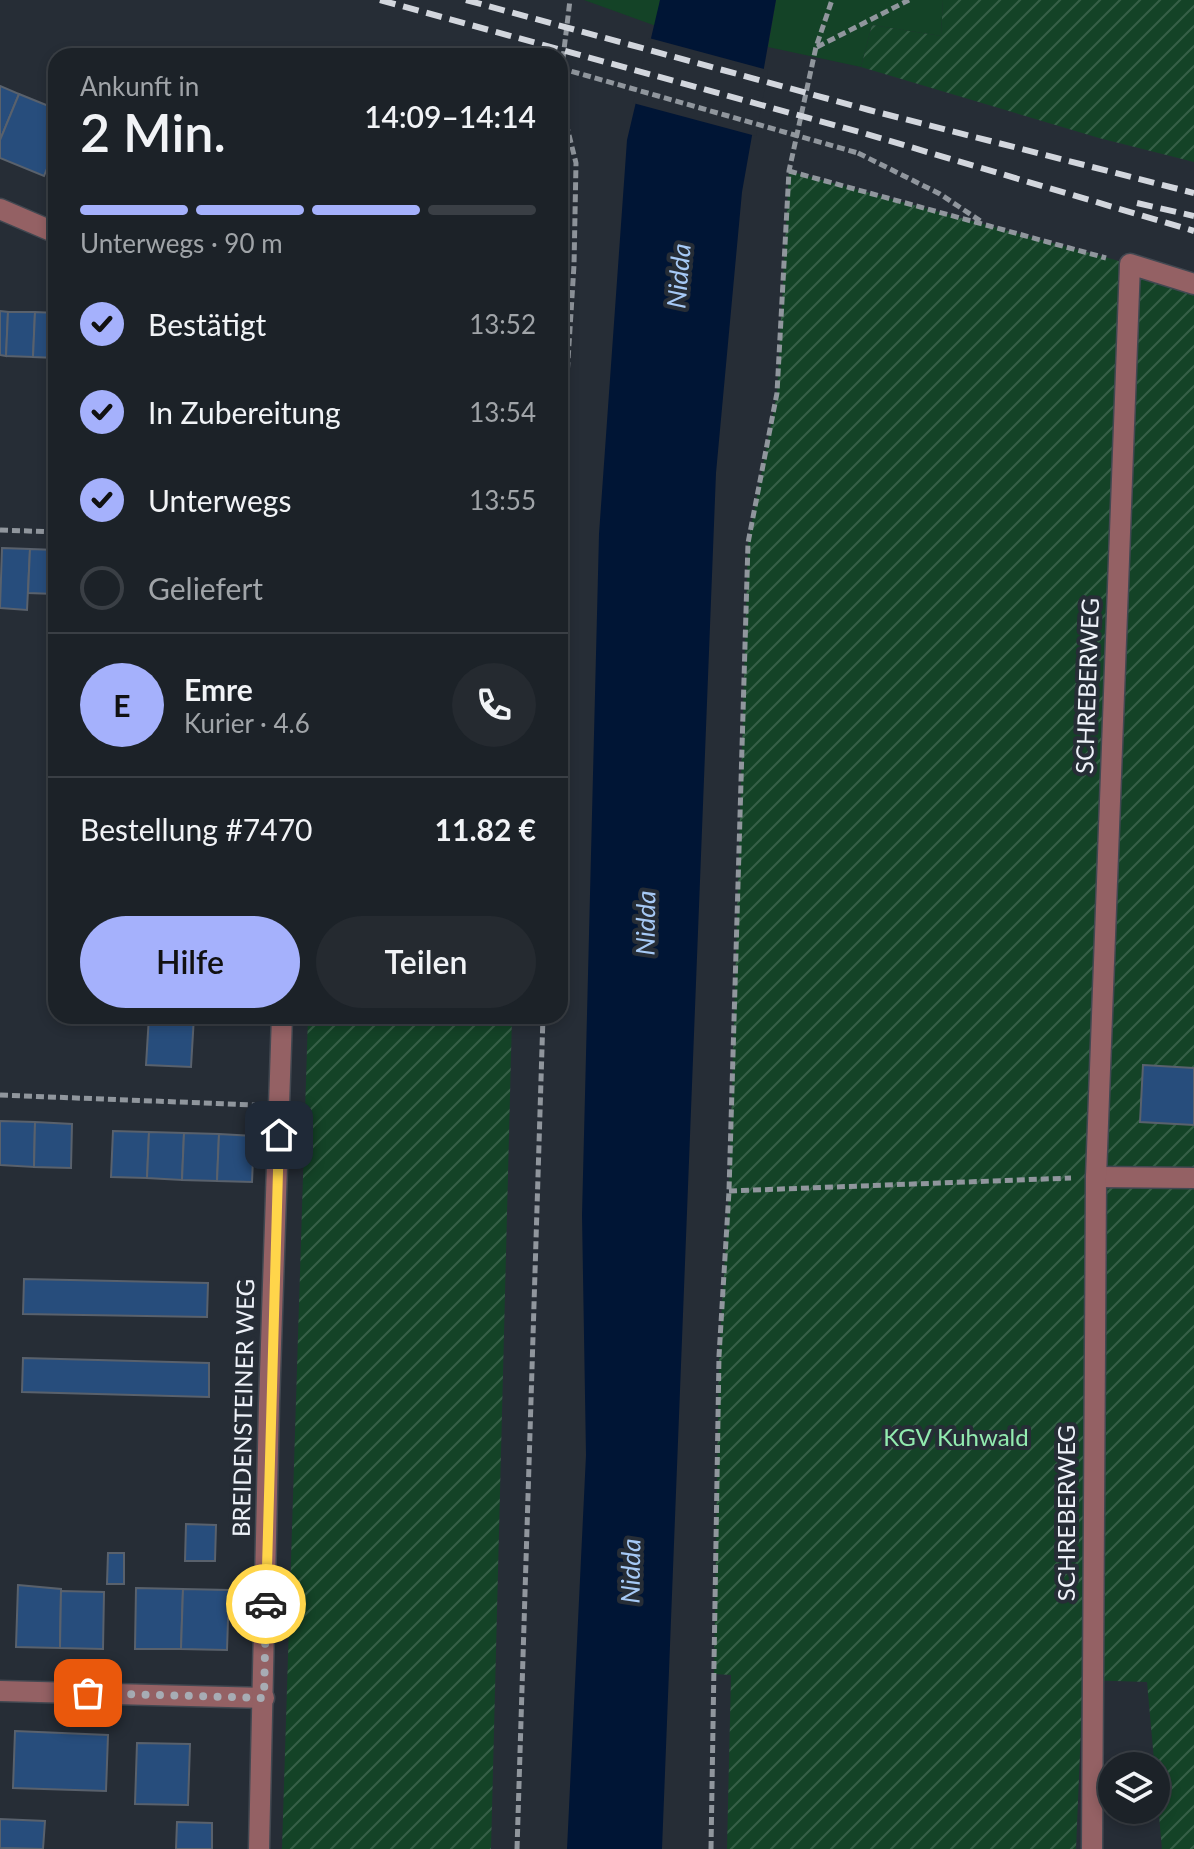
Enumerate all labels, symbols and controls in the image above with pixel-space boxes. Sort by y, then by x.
text: Ankunft in [80,70,199,102]
text: 14:09–14:14 [364,98,536,134]
text: 2 Min. [80,101,226,163]
text: Unterwegs · 90 m [80,227,283,259]
water label: Nidda [659,242,697,310]
icon: check [80,302,124,346]
text: Bestätigt [148,306,266,342]
text: 13:52 [469,308,536,340]
icon: check [80,390,124,434]
text: In Zubereitung [148,394,341,430]
text: 13:54 [469,396,536,428]
icon: check [80,478,124,522]
text: Unterwegs [148,482,291,518]
text: 13:55 [469,484,536,516]
text: Geliefert [148,570,263,606]
street label: SCHREBERWEG [1069,597,1104,775]
button: phone [452,663,536,747]
text: Emre [184,671,253,707]
text: E [113,687,131,723]
text: Kurier · 4.6 [184,707,310,739]
text: Bestellung #7470 [80,811,312,847]
text: 11.82 € [435,811,536,847]
water label: Nidda [628,890,662,956]
button: Hilfe [80,916,300,1008]
button: Teilen [316,916,536,1008]
pin [245,1101,313,1169]
icon: home [257,1113,301,1157]
street label: BREIDENSTEINER WEG [226,1279,259,1537]
park label: KGV Kuhwald [883,1422,1029,1451]
street label: SCHREBERWEG [1051,1425,1080,1601]
water label: Nidda [613,1538,647,1604]
courier [226,1564,306,1644]
icon: car [244,1582,288,1626]
pin [54,1659,122,1727]
icon: bag [66,1671,110,1715]
map controls [1098,1752,1170,1824]
button: layers [1098,1752,1170,1824]

